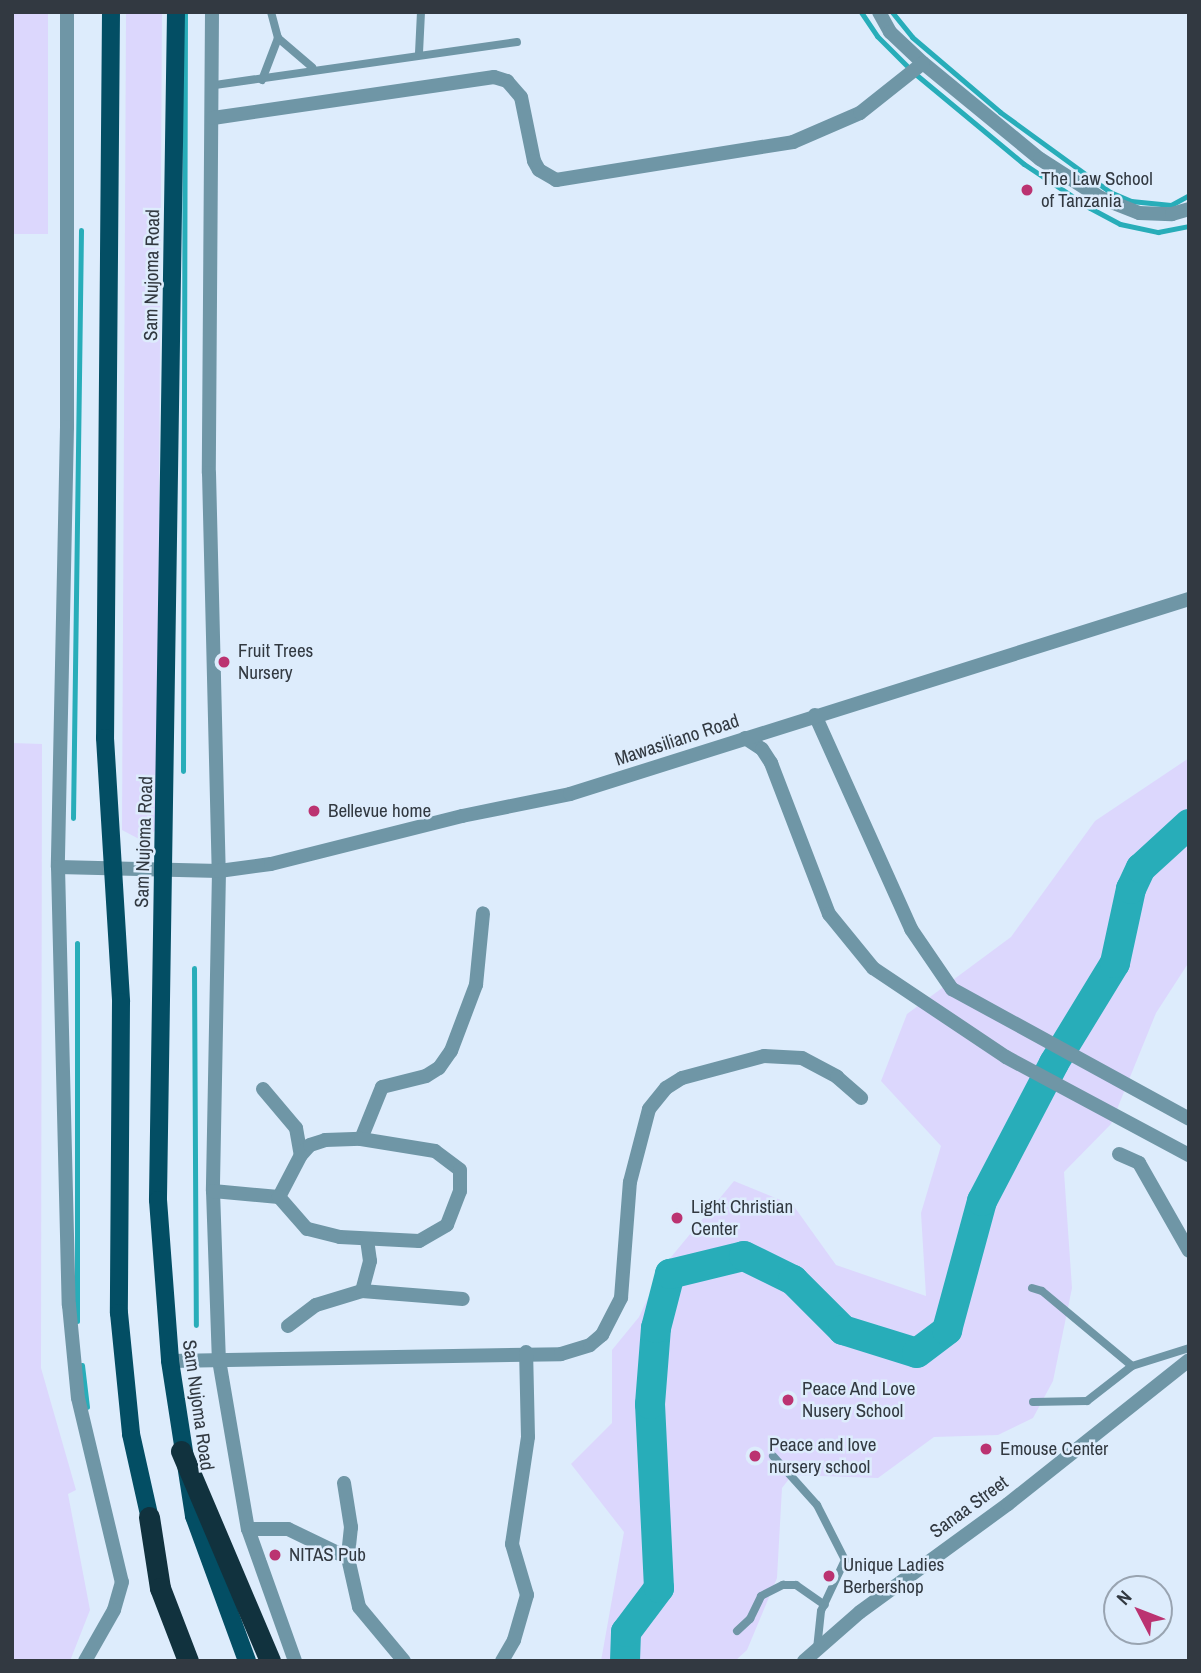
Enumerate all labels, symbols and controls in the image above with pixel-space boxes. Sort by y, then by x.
place label: The Law School of Tanzania [1041,168,1153,212]
marker: The Law School of Tanzania [1019,182,1035,198]
street label: Sam Nujoma Road [139,209,165,341]
place label: Fruit Trees Nursery [238,640,314,684]
marker: Fruit Trees Nursery [216,654,232,670]
street label: Mawasiliano Road [612,709,742,771]
street label: Sam Nujoma Road [130,776,158,908]
place label: Bellevue home [328,800,431,822]
marker: Bellevue home [306,803,322,819]
place label: Light Christian Center [691,1196,793,1240]
marker: Light Christian Center [669,1210,685,1226]
street label: Sam Nujoma Road [178,1338,218,1472]
place label: Peace And Love Nusery School [802,1378,916,1422]
marker: Peace And Love Nusery School [780,1392,796,1408]
place label: Peace and love nursery school [769,1434,876,1478]
place label: Emouse Center [1000,1438,1108,1460]
marker: Emouse Center [978,1441,994,1457]
marker: Peace and love nursery school [747,1448,763,1464]
street label: Sanaa Street [926,1471,1012,1543]
place label: NITAS Pub [289,1544,366,1566]
marker: NITAS Pub [267,1547,283,1563]
place label: Unique Ladies Berbershop [843,1554,944,1598]
marker: Unique Ladies Berbershop [821,1568,837,1584]
north arrow [1103,1575,1173,1645]
text: N [1110,1584,1137,1610]

